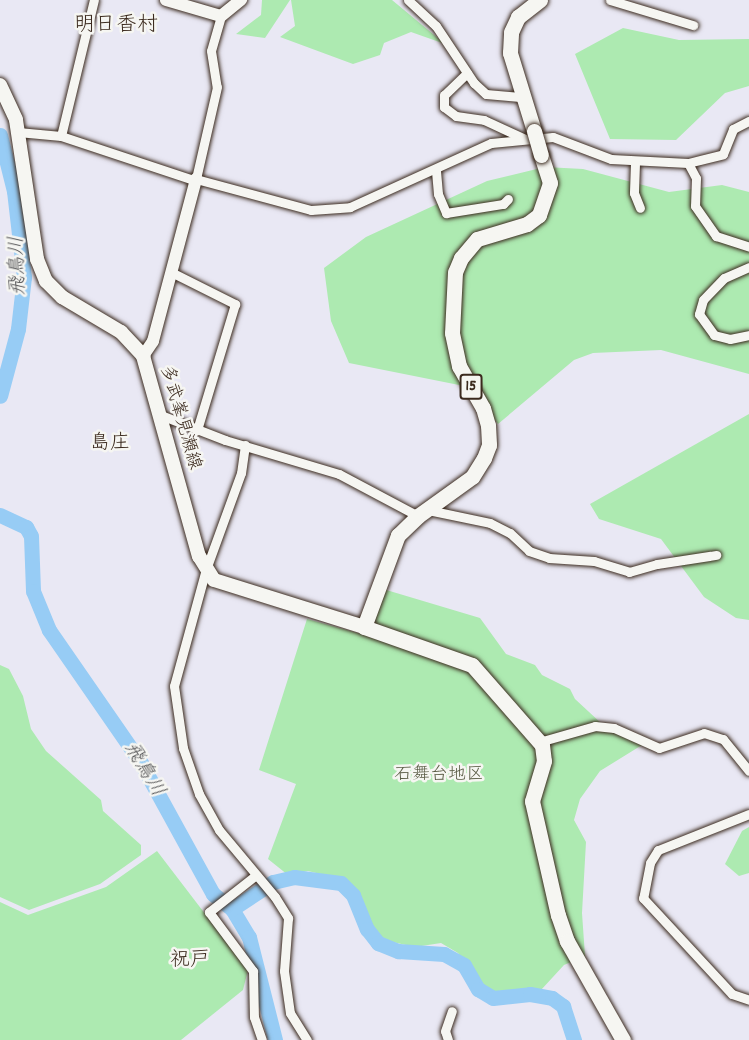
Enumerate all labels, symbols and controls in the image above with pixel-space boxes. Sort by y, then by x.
district label: 明日香村 [74,13,158,39]
water label: 飛鳥川 [6,236,32,296]
street label: 多武峯見瀬線 [154,363,204,473]
road number: 15 [459,374,483,400]
district label: 島庄 [90,432,130,456]
water label: 飛鳥川 [117,738,169,802]
park label: 石舞台地区 [394,765,484,787]
district label: 祝戸 [170,949,210,973]

